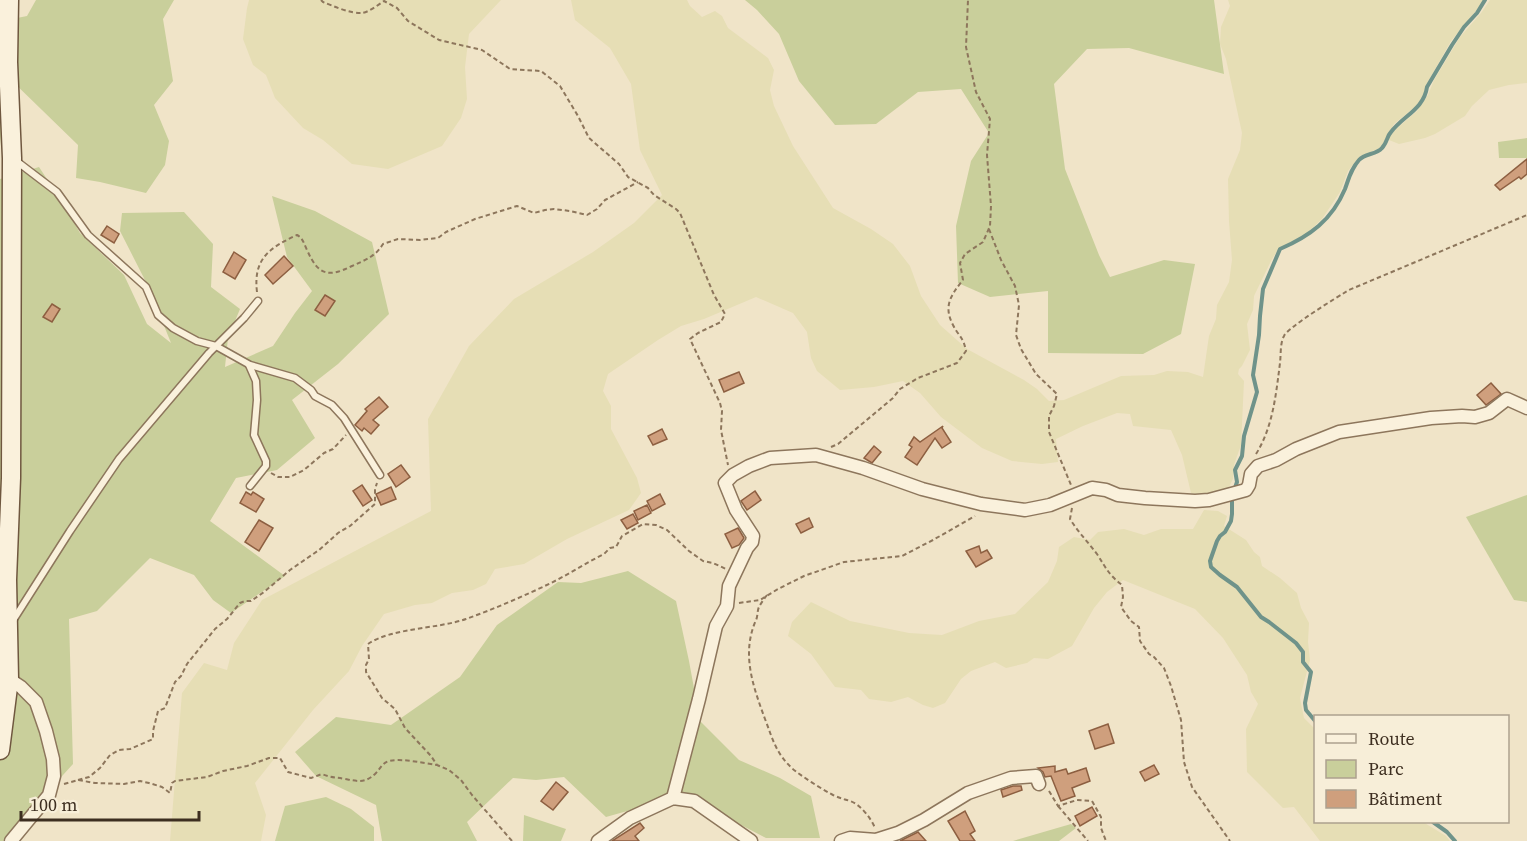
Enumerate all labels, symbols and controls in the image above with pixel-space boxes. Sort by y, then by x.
legend [1314,715,1509,823]
text: Route [1368,726,1415,751]
text: Parc [1368,756,1404,781]
scale bar [21,784,200,822]
text: Bâtiment [1368,786,1442,811]
text: 100 m [30,792,77,817]

